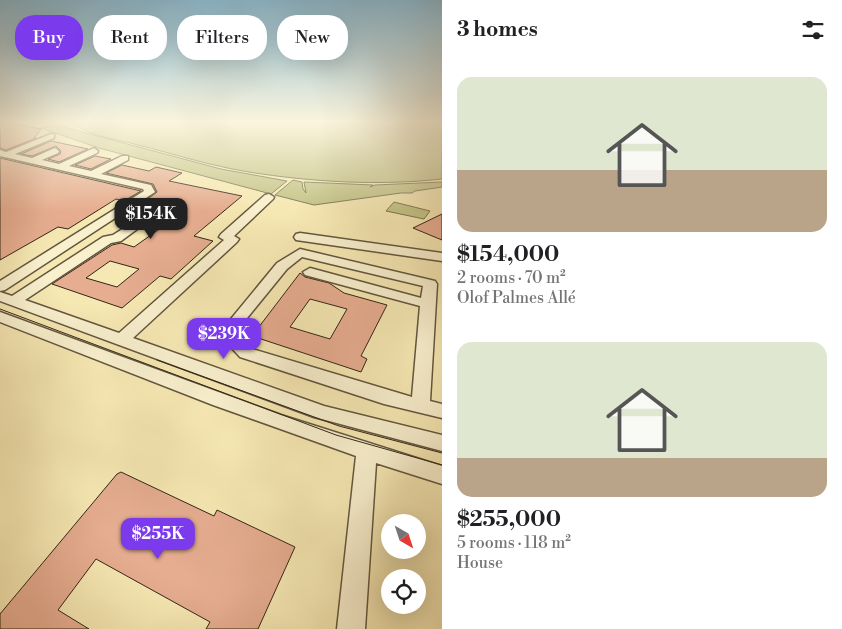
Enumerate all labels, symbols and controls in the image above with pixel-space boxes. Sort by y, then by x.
chip: Buy [15,15,83,60]
chip: Rent [93,15,167,60]
chip: Filters [177,15,267,60]
chip: New [277,15,348,60]
icon: filters [799,16,827,44]
text: 3 homes [457,17,538,43]
icon: home [597,110,687,200]
pin: $154K [116,198,186,240]
text: $154K [125,204,177,224]
text: $154,000 [457,242,559,268]
text: 2 rooms · 70 m² [457,268,566,288]
text: Olof Palmes Allé [457,288,576,308]
pin: $239K [189,318,259,360]
text: $239K [198,324,250,344]
icon: home [597,375,687,465]
text: $255,000 [457,507,561,533]
north arrow [381,514,426,559]
map controls [381,514,426,614]
pin: $255K [123,518,193,560]
text: $255K [132,524,184,544]
text: 5 rooms · 118 m² [457,533,571,553]
text: House [457,553,503,573]
button: locate [381,569,426,614]

